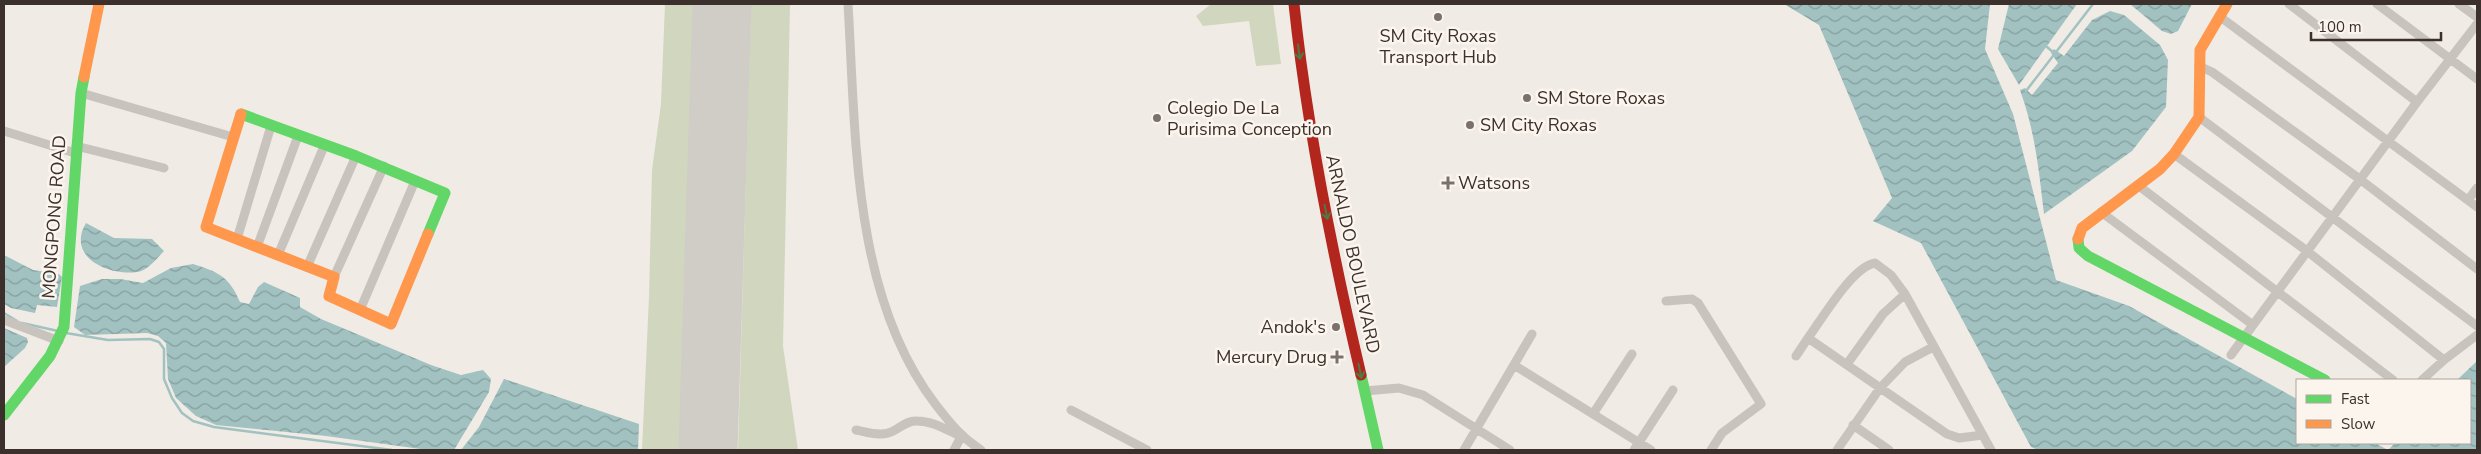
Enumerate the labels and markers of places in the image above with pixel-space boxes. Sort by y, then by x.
marker: SM City Roxas Transport Hub [1432,11,1444,23]
place label: SM City Roxas Transport Hub [1380,24,1496,69]
place label: SM Store Roxas [1537,86,1665,110]
marker: SM Store Roxas [1521,92,1533,104]
place label: Colegio De La Purisima Conception [1167,96,1332,141]
marker: Colegio De La Purisima Conception [1151,112,1163,124]
place label: SM City Roxas [1480,113,1597,137]
marker: SM City Roxas [1464,119,1476,131]
place label: Watsons [1458,171,1530,195]
marker: Watsons [1442,177,1454,189]
place label: Andok's [1261,315,1326,339]
marker: Andok's [1330,321,1342,333]
place label: Mercury Drug [1216,345,1327,369]
marker: Mercury Drug [1331,351,1343,363]

